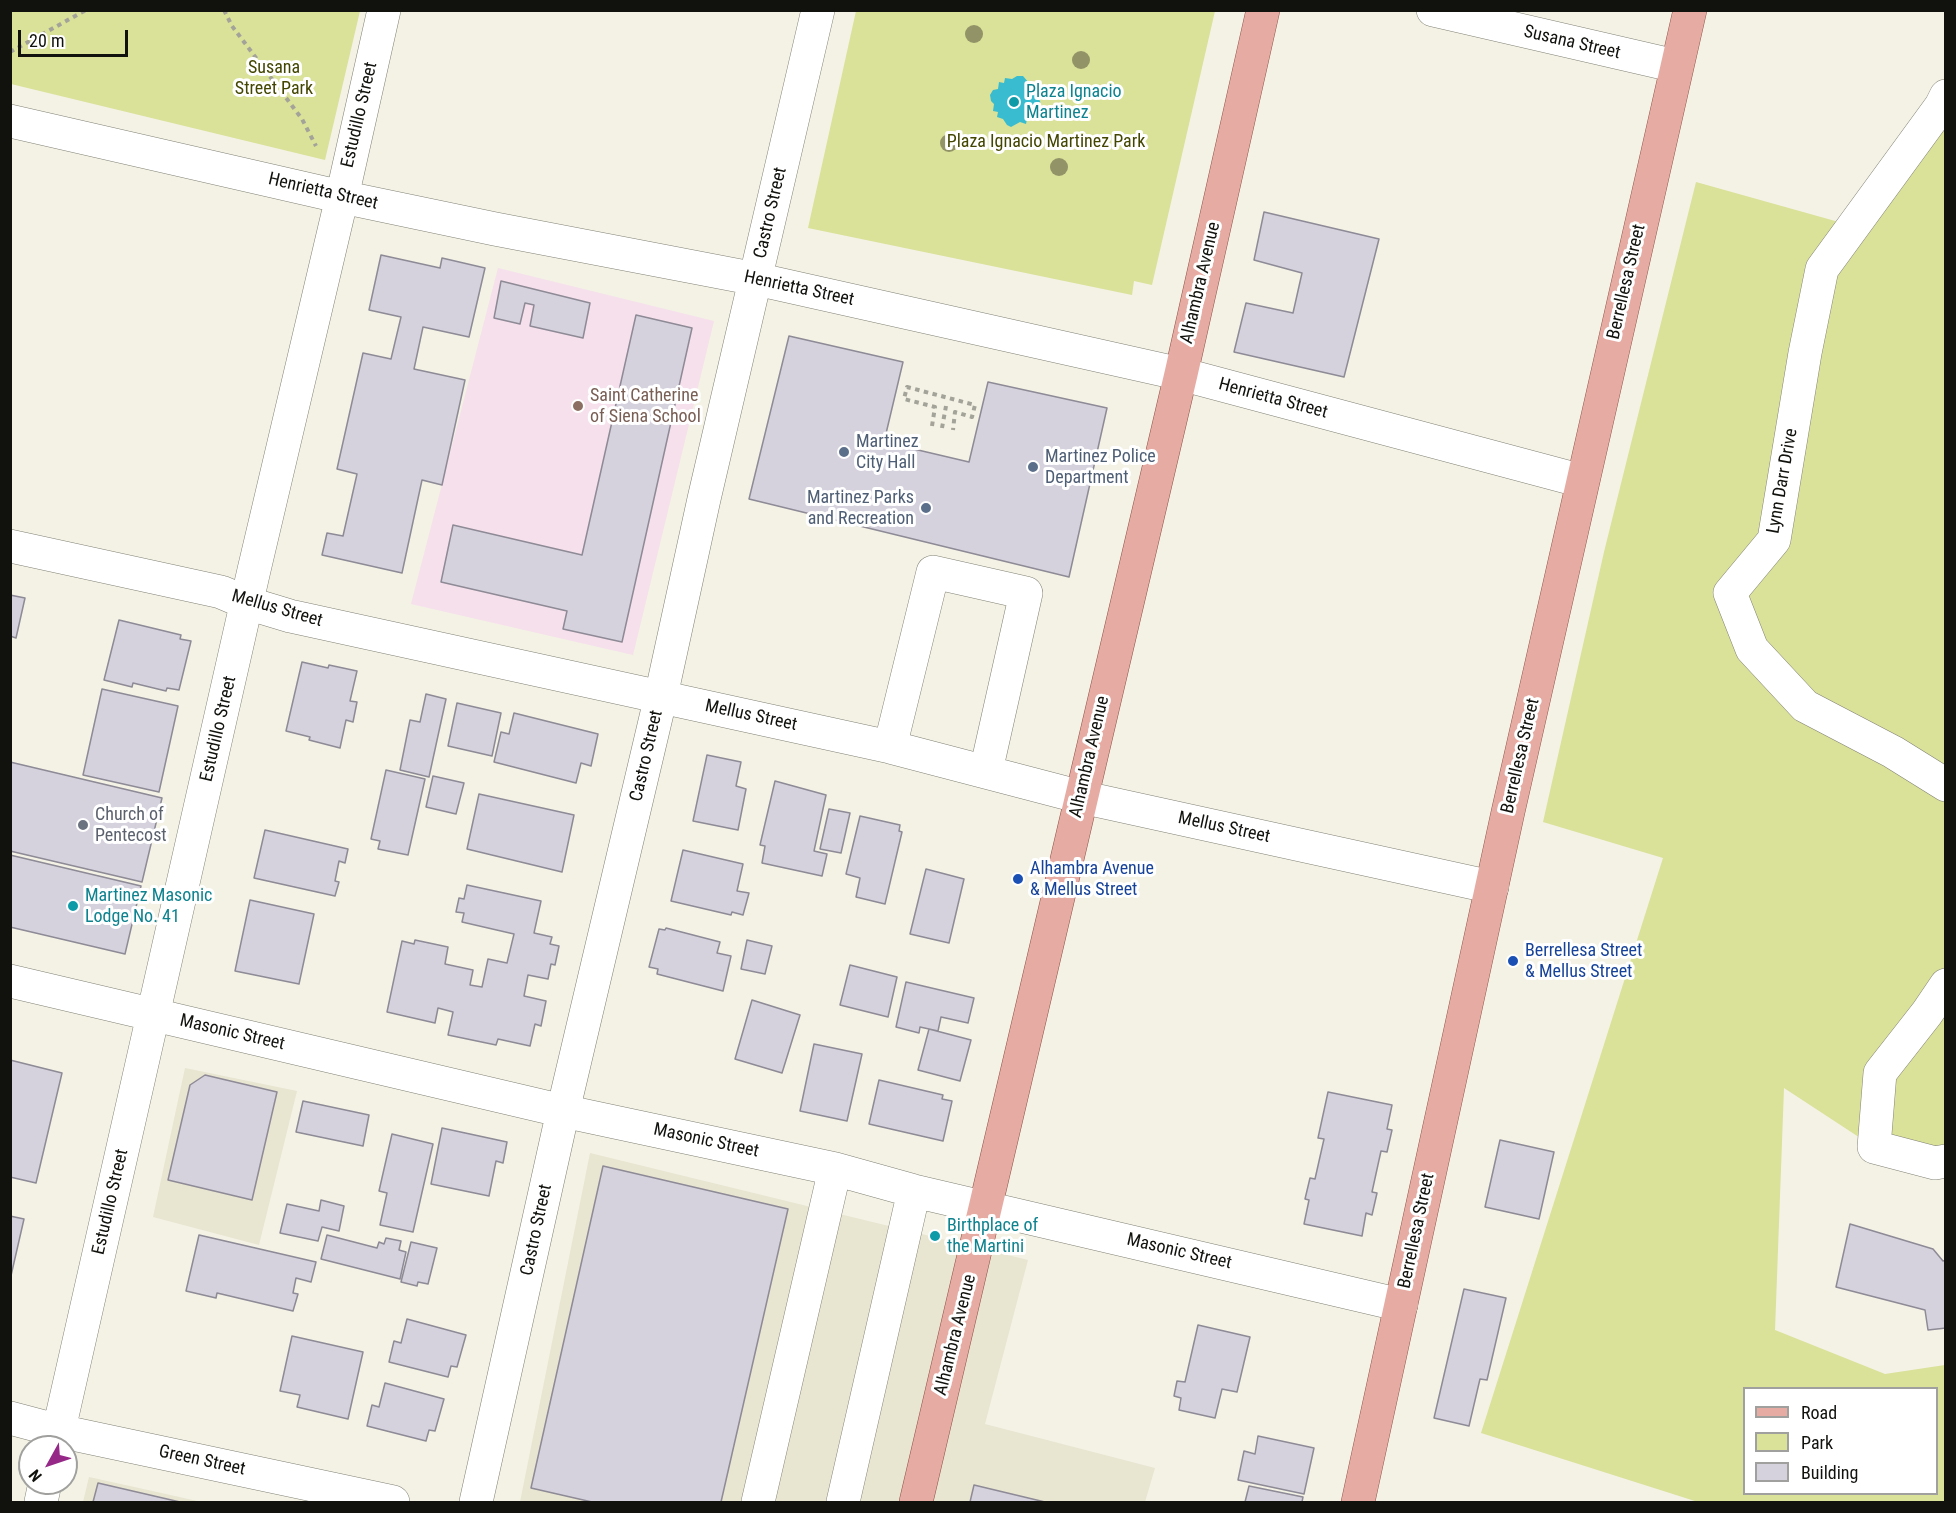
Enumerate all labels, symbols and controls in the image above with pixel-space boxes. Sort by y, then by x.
scale bar [21,18,130,56]
street label: Susana Street [1522,21,1622,65]
text: 20 m [29,30,64,51]
park label: Susana Street Park [235,57,313,100]
street label: Estudillo Street [337,60,383,170]
place label: Plaza Ignacio Martinez [1026,81,1122,124]
marker: Plaza Ignacio Martinez [1007,95,1021,109]
park label: Plaza Ignacio Martinez Park [947,131,1145,153]
street label: Castro Street [750,165,792,261]
street label: Henrietta Street [266,169,380,215]
street label: Alhambra Avenue [1177,220,1225,346]
street label: Berrellesa Street [1603,222,1651,342]
street label: Henrietta Street [742,267,856,311]
street label: Henrietta Street [1216,374,1330,424]
place label: Saint Catherine of Siena School [590,385,701,428]
marker: Saint Catherine of Siena School [571,399,585,413]
street label: Lynn Darr Drive [1763,427,1803,535]
place label: Martinez City Hall [856,431,919,474]
marker: Martinez City Hall [837,445,851,459]
place label: Martinez Police Department [1045,446,1156,488]
marker: Martinez Police Department [1026,460,1040,474]
place label: Martinez Parks and Recreation [807,487,914,530]
marker: Martinez Parks and Recreation [919,501,933,515]
street label: Mellus Street [229,586,325,632]
street label: Estudillo Street [196,674,242,784]
street label: Alhambra Avenue [1066,694,1114,820]
street label: Mellus Street [703,696,799,736]
street label: Berrellesa Street [1497,696,1545,816]
street label: Castro Street [626,708,668,804]
place label: Church of Pentecost [95,804,167,846]
street label: Mellus Street [1176,808,1272,848]
marker: Church of Pentecost [76,818,90,832]
place label: Alhambra Avenue & Mellus Street [1030,858,1154,900]
marker: Alhambra Avenue & Mellus Street [1011,872,1025,886]
place label: Martinez Masonic Lodge No. 41 [85,885,212,928]
marker: Martinez Masonic Lodge No. 41 [66,899,80,913]
place label: Berrellesa Street & Mellus Street [1525,940,1642,982]
marker: Berrellesa Street & Mellus Street [1506,954,1520,968]
street label: Masonic Street [177,1010,287,1056]
street label: Masonic Street [651,1119,761,1163]
street label: Estudillo Street [88,1147,134,1257]
street label: Berrellesa Street [1394,1171,1440,1291]
street label: Castro Street [517,1182,557,1278]
place label: Birthplace of the Martini [947,1215,1038,1258]
marker: Birthplace of the Martini [928,1229,942,1243]
street label: Masonic Street [1124,1229,1234,1275]
street label: Alhambra Avenue [931,1272,981,1398]
legend [1743,1387,1938,1495]
text: Road [1801,1402,1837,1423]
text: Park [1801,1432,1833,1453]
north arrow [18,1435,78,1495]
street label: Green Street [157,1441,247,1481]
text: Building [1801,1462,1858,1483]
text: N [25,1466,46,1485]

